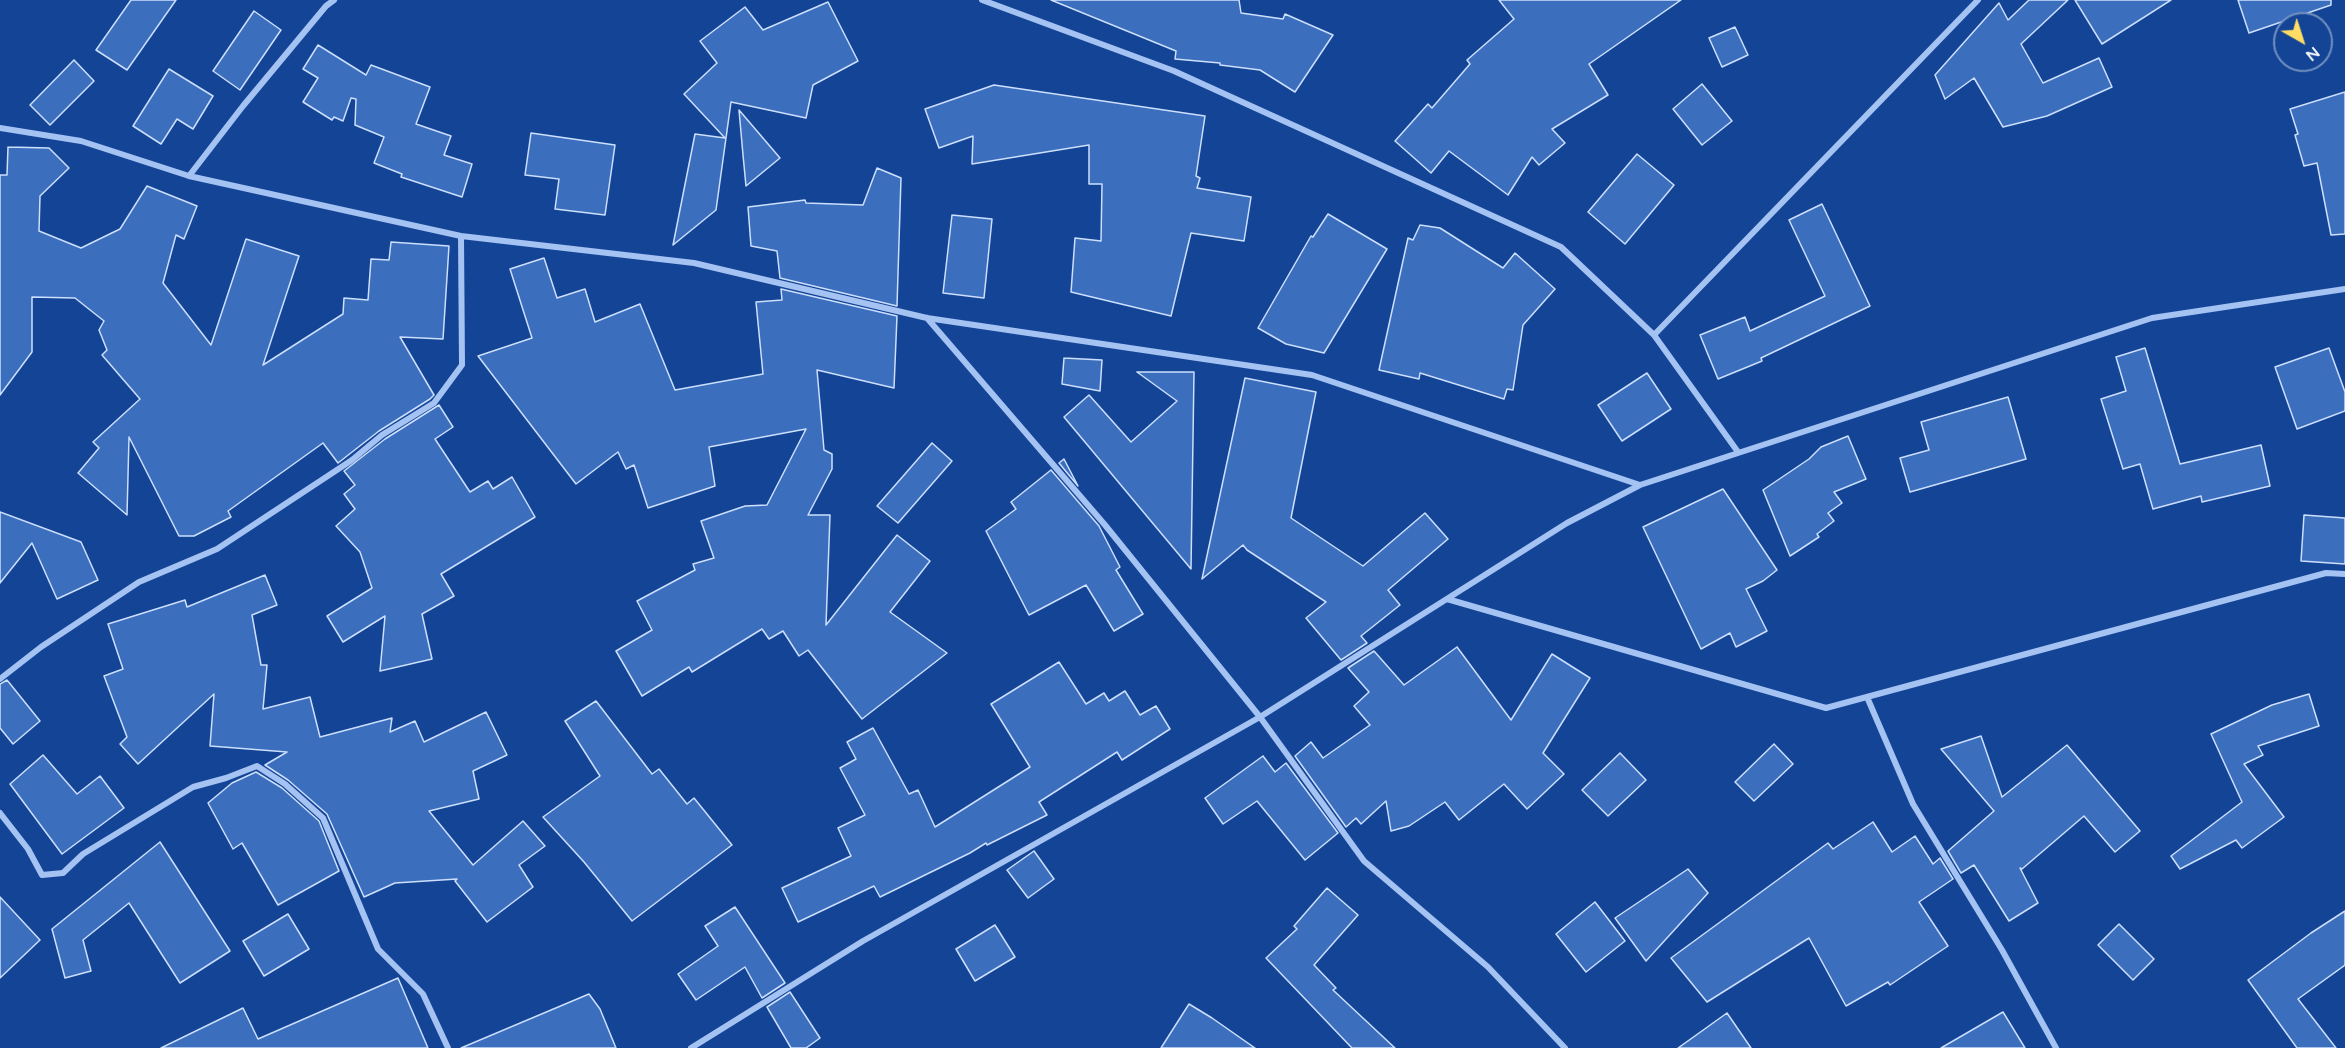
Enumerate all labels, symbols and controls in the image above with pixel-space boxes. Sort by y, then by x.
north arrow [2273,12,2333,72]
text: N [2303,44,2324,66]

